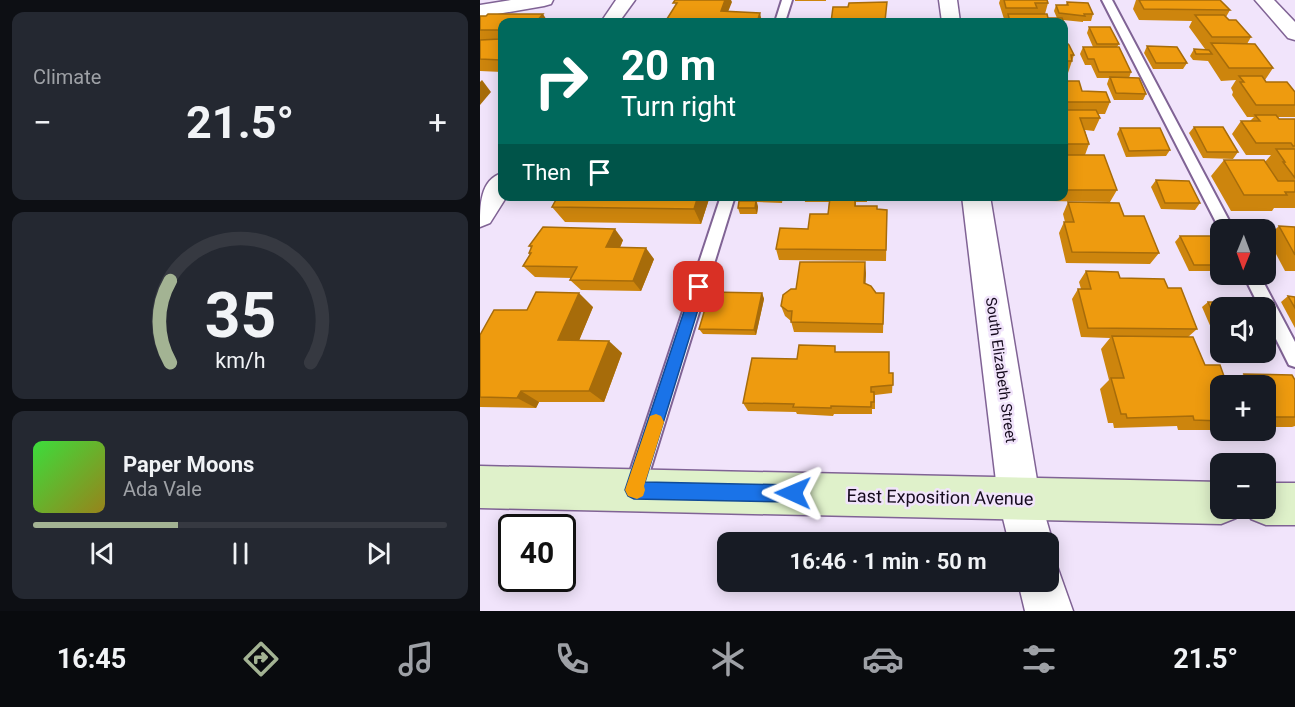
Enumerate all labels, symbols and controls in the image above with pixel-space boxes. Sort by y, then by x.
text: 20 m [621,41,716,90]
icon: right [522,42,600,120]
text: Climate [33,65,101,89]
text: Turn right [621,91,736,123]
text: 21.5° [186,96,294,149]
text: − [33,103,52,142]
text: + [428,103,447,142]
icon: arrive [583,156,616,189]
text: Then [522,160,571,185]
north arrow [1210,219,1276,285]
map controls [1210,219,1276,519]
pin [673,261,724,312]
icon: arrive [682,270,715,303]
text: 35 [204,279,276,352]
street label: South Elizabeth Street [982,296,1020,444]
button: sound [1210,297,1276,363]
text: km/h [215,348,265,373]
button: + [1210,375,1276,441]
text: Paper Moons [123,452,254,477]
button: − [1210,453,1276,519]
position arrow [761,461,825,525]
text: Ada Vale [123,477,202,501]
street label: East Exposition Avenue [846,485,1034,509]
speed limit sign: 40 [498,514,576,592]
icon: previous [86,537,119,570]
icon: pause [224,537,257,570]
icon: next [362,537,395,570]
text: 16:46 · 1 min · 50 m [790,549,986,574]
icon: directions [240,638,282,680]
icon: music [395,638,437,680]
icon: phone [551,638,593,680]
icon: climate [707,638,749,680]
icon: car [862,638,904,680]
icon: filters [1018,638,1060,680]
text: 16:45 [57,643,126,675]
text: 21.5° [1173,643,1238,675]

